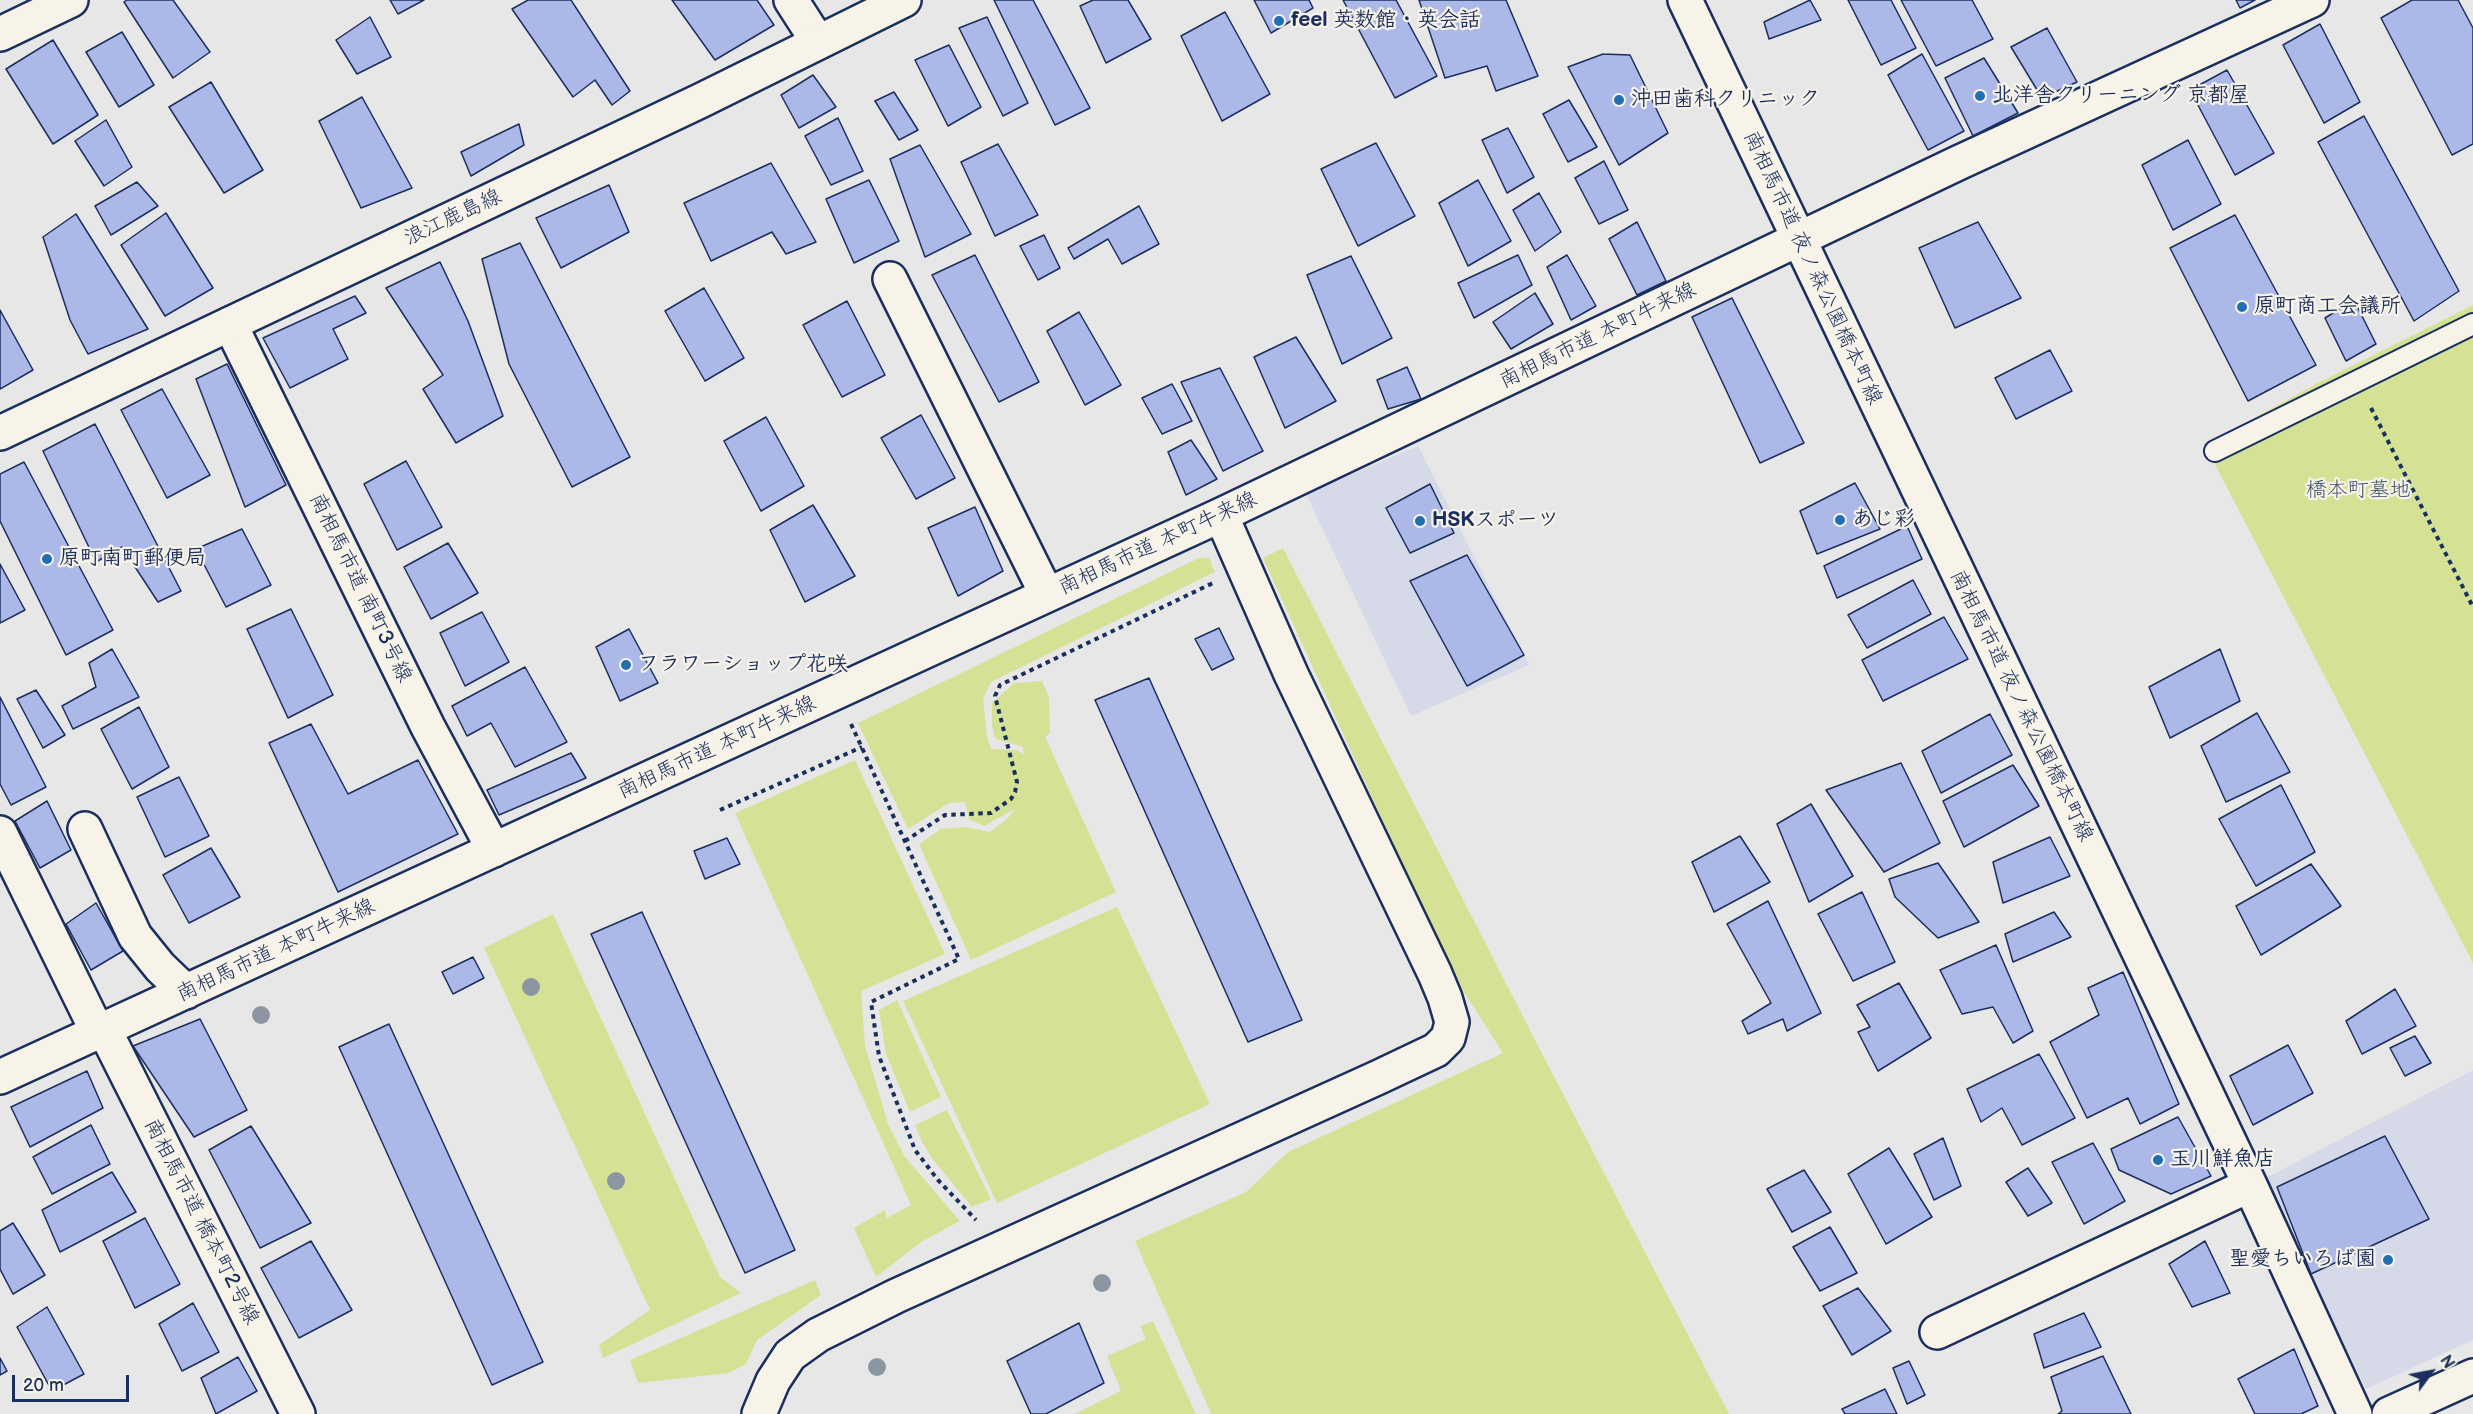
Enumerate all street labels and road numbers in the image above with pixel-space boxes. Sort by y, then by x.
street label: 南相馬市道 夜ノ森公園橋本町線 [1737,127,1887,409]
street label: 浪江鹿島線 [400,184,506,252]
street label: 南相馬市道 本町牛来線 [1496,277,1700,395]
street label: 南相馬市道 本町牛来線 [1055,487,1261,601]
street label: 南相馬市道 南町3号線 [303,489,417,687]
street label: 南相馬市道 夜ノ森公園橋本町線 [1944,566,2098,846]
street label: 南相馬市道 本町牛来線 [614,691,820,805]
street label: 南相馬市道 本町牛来線 [173,894,379,1008]
street label: 南相馬市道 橋本町2号線 [138,1115,264,1329]

